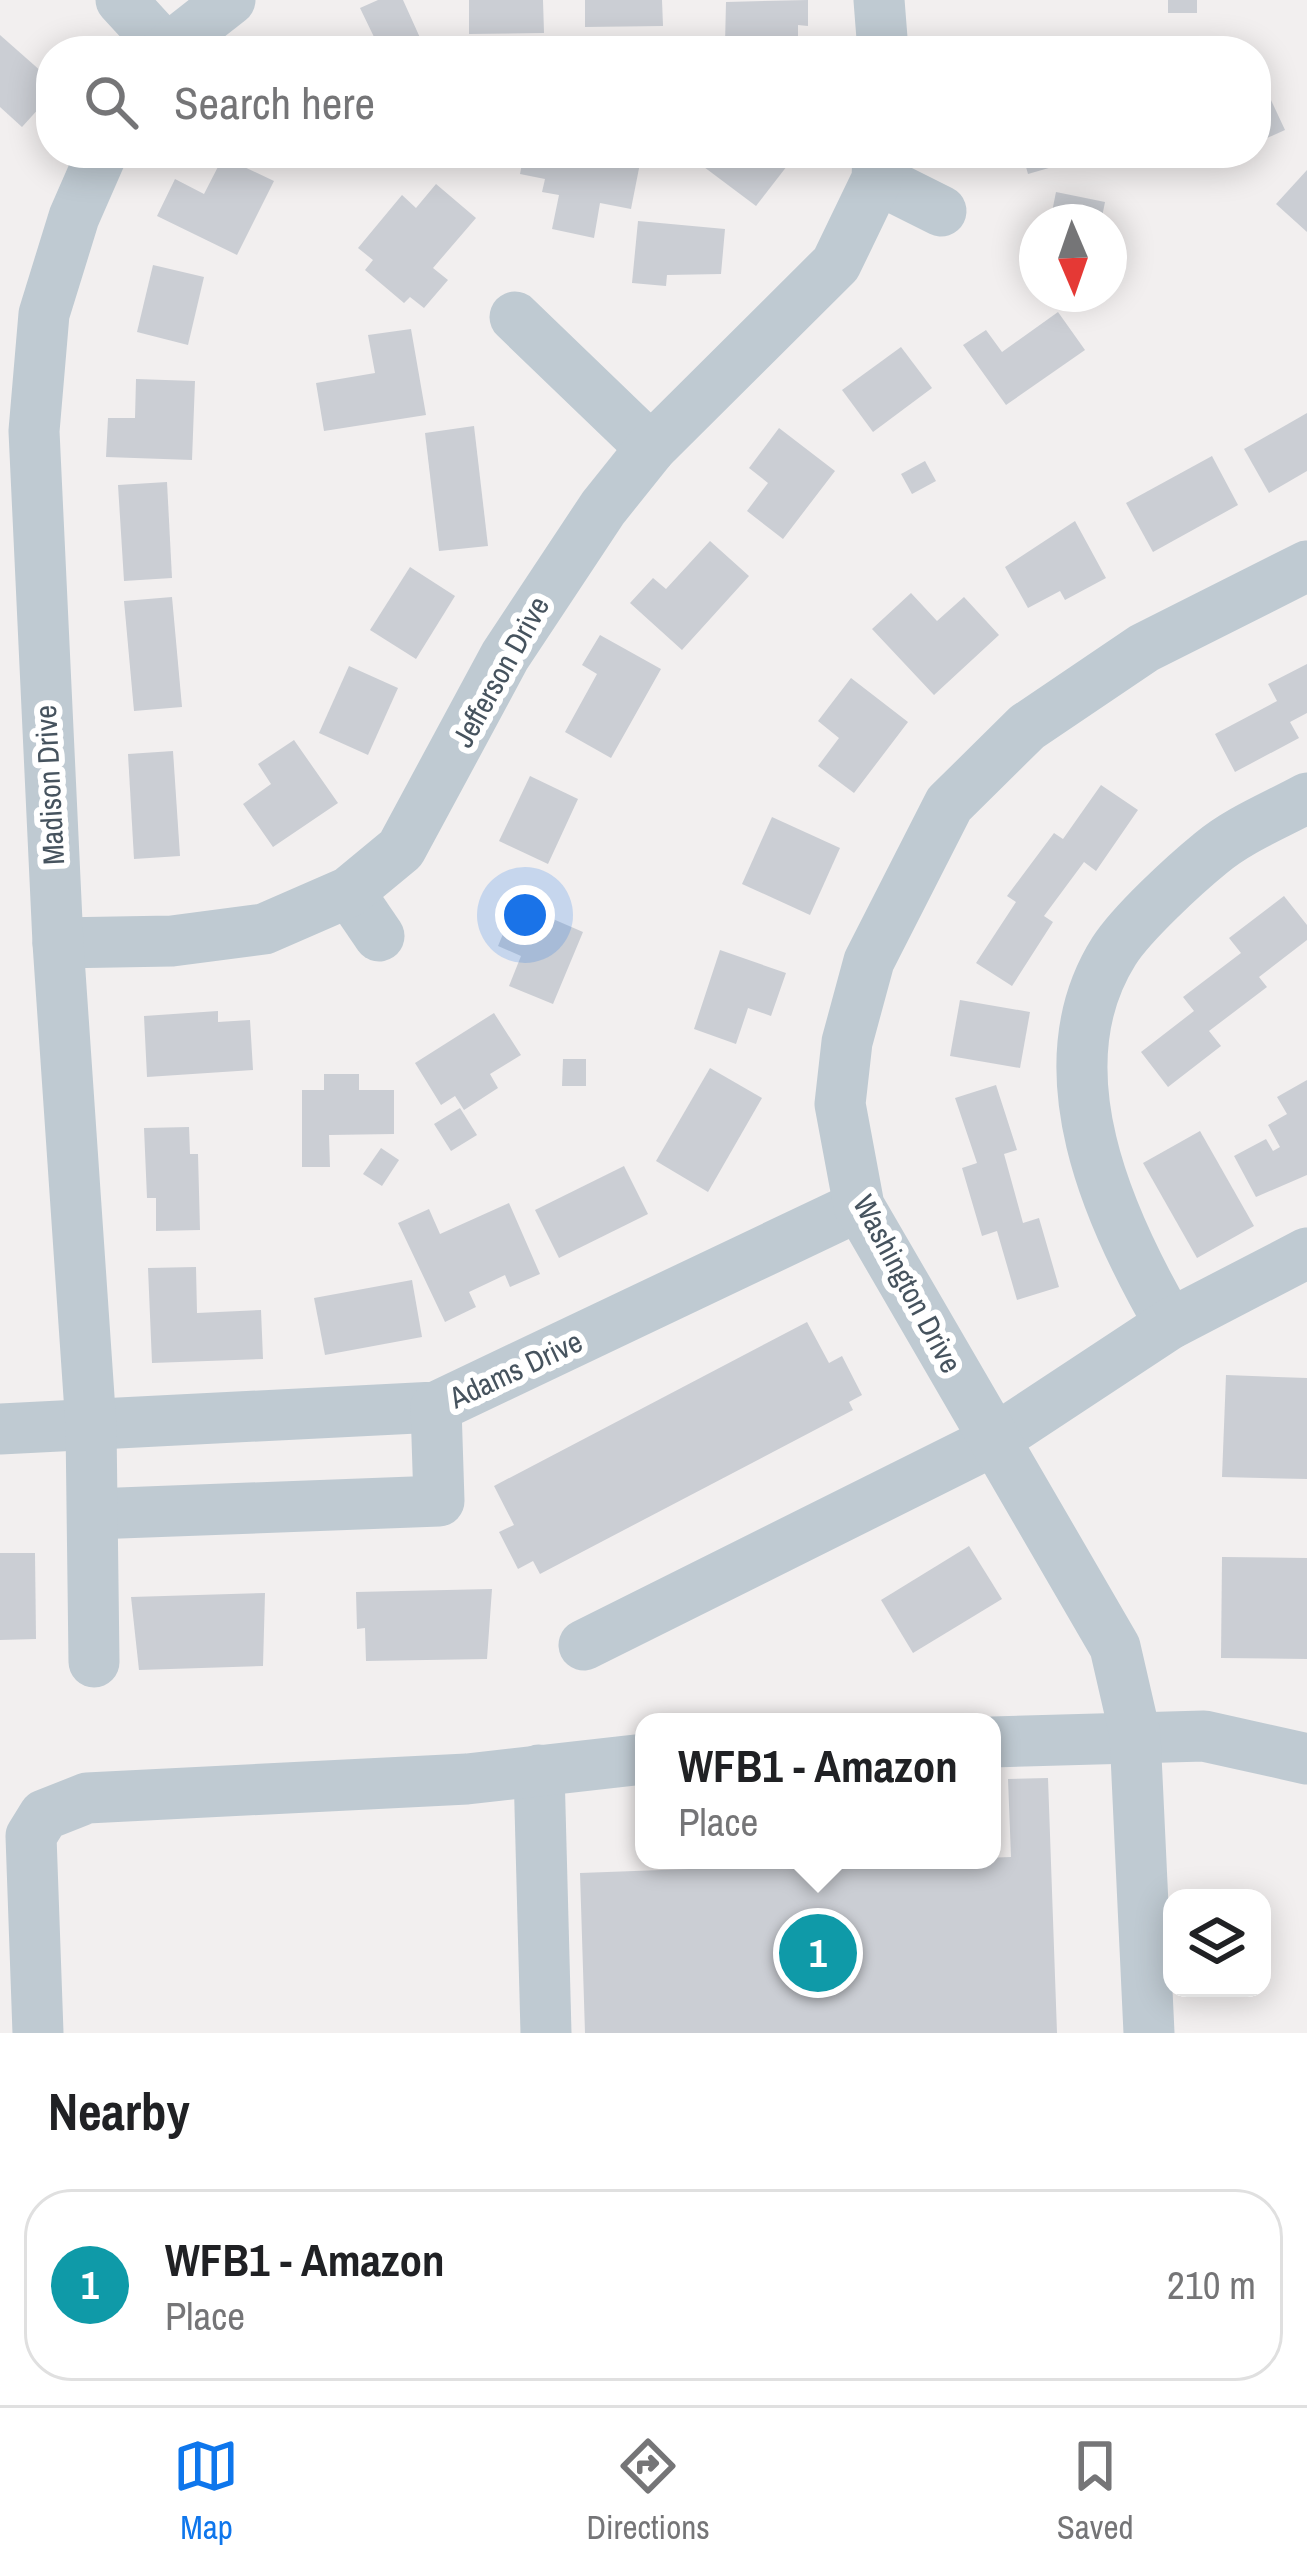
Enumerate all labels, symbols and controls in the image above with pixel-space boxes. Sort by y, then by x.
search box [36,36,1271,168]
icon: search [78,69,144,135]
text: Search here [174,72,375,133]
north arrow [1019,204,1127,312]
street label: Jefferson Drive [442,589,558,754]
street label: Madison Drive [25,704,73,866]
your location [495,885,555,945]
street label: Washington Drive [844,1188,972,1379]
street label: Adams Drive [442,1321,588,1418]
popup [635,1713,1001,1869]
text: WFB1 - Amazon [678,1735,958,1796]
text: Place [678,1796,758,1848]
map controls [1163,1889,1271,1997]
button: layers [1163,1889,1271,1997]
pin: 1 [779,1908,857,1998]
text: Nearby [48,2077,190,2146]
text: WFB1 - Amazon [165,2229,445,2290]
text: 1 [81,2259,99,2311]
text: 210 m [1167,2259,1256,2311]
text: Place [165,2290,245,2342]
tab: Map [173,2433,239,2549]
tab: Directions [586,2433,710,2549]
tab: Saved [1057,2433,1133,2549]

